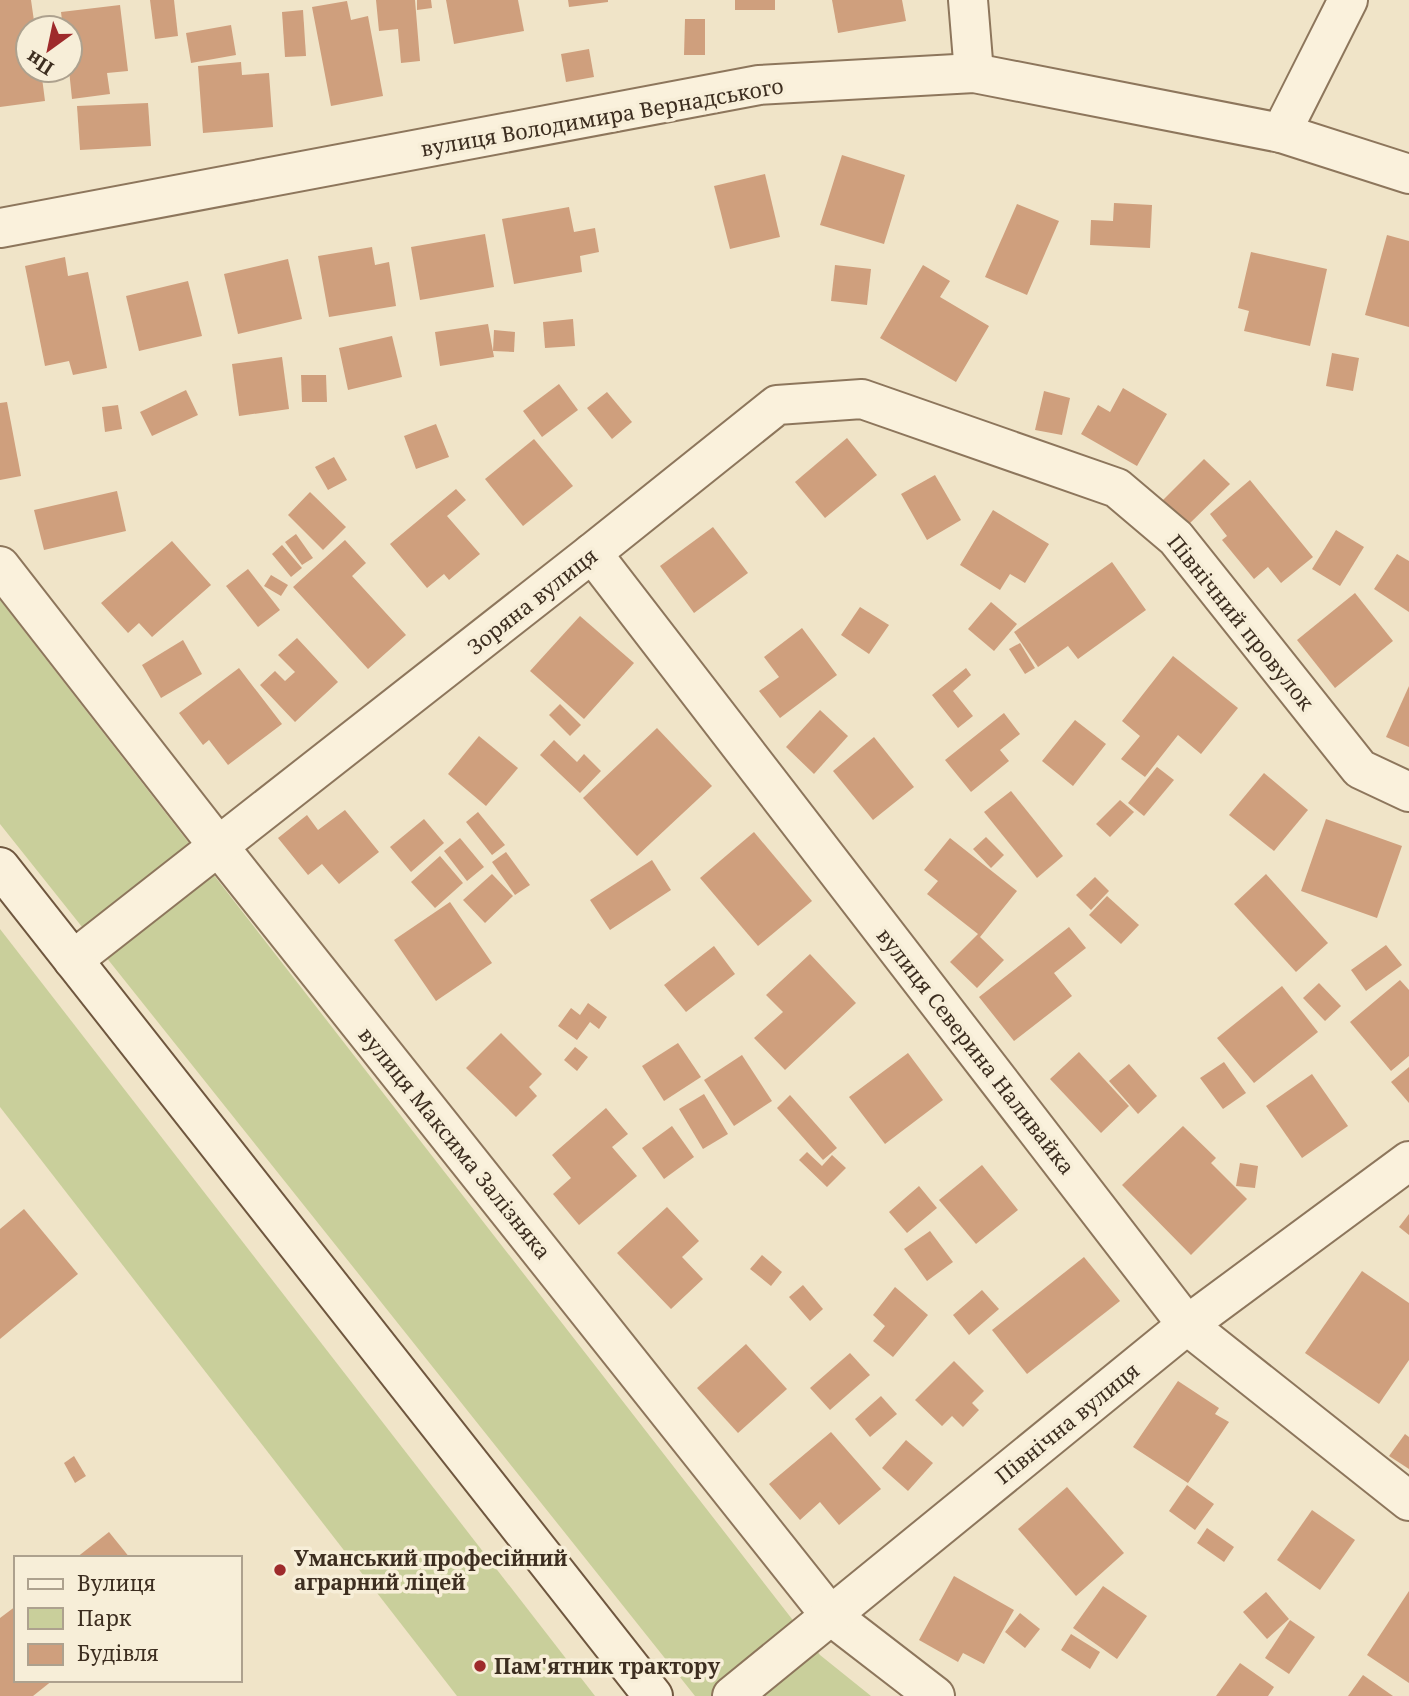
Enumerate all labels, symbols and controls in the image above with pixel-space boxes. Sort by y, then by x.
north arrow [14,14,84,84]
text: Пн [21,45,59,82]
street label: вулиця Володимира Вернадського [418,71,786,163]
street label: Північний провулок [1161,528,1321,716]
street label: Зоряна вулиця [461,541,603,661]
street label: вулиця Северина Наливайка [871,922,1081,1180]
street label: вулиця Максима Залізняка [353,1021,557,1265]
street label: Північна вулиця [989,1356,1145,1490]
place label: Уманський професійний аграрний ліцей [294,1544,568,1596]
legend [14,1556,242,1682]
marker: Уманський професійний аграрний ліцей [272,1562,288,1578]
text: Вулиця [77,1569,156,1597]
text: Парк [77,1604,132,1632]
text: Будівля [77,1639,159,1667]
place label: Пам'ятник трактору [494,1652,720,1680]
marker: Пам'ятник трактору [472,1658,488,1674]

